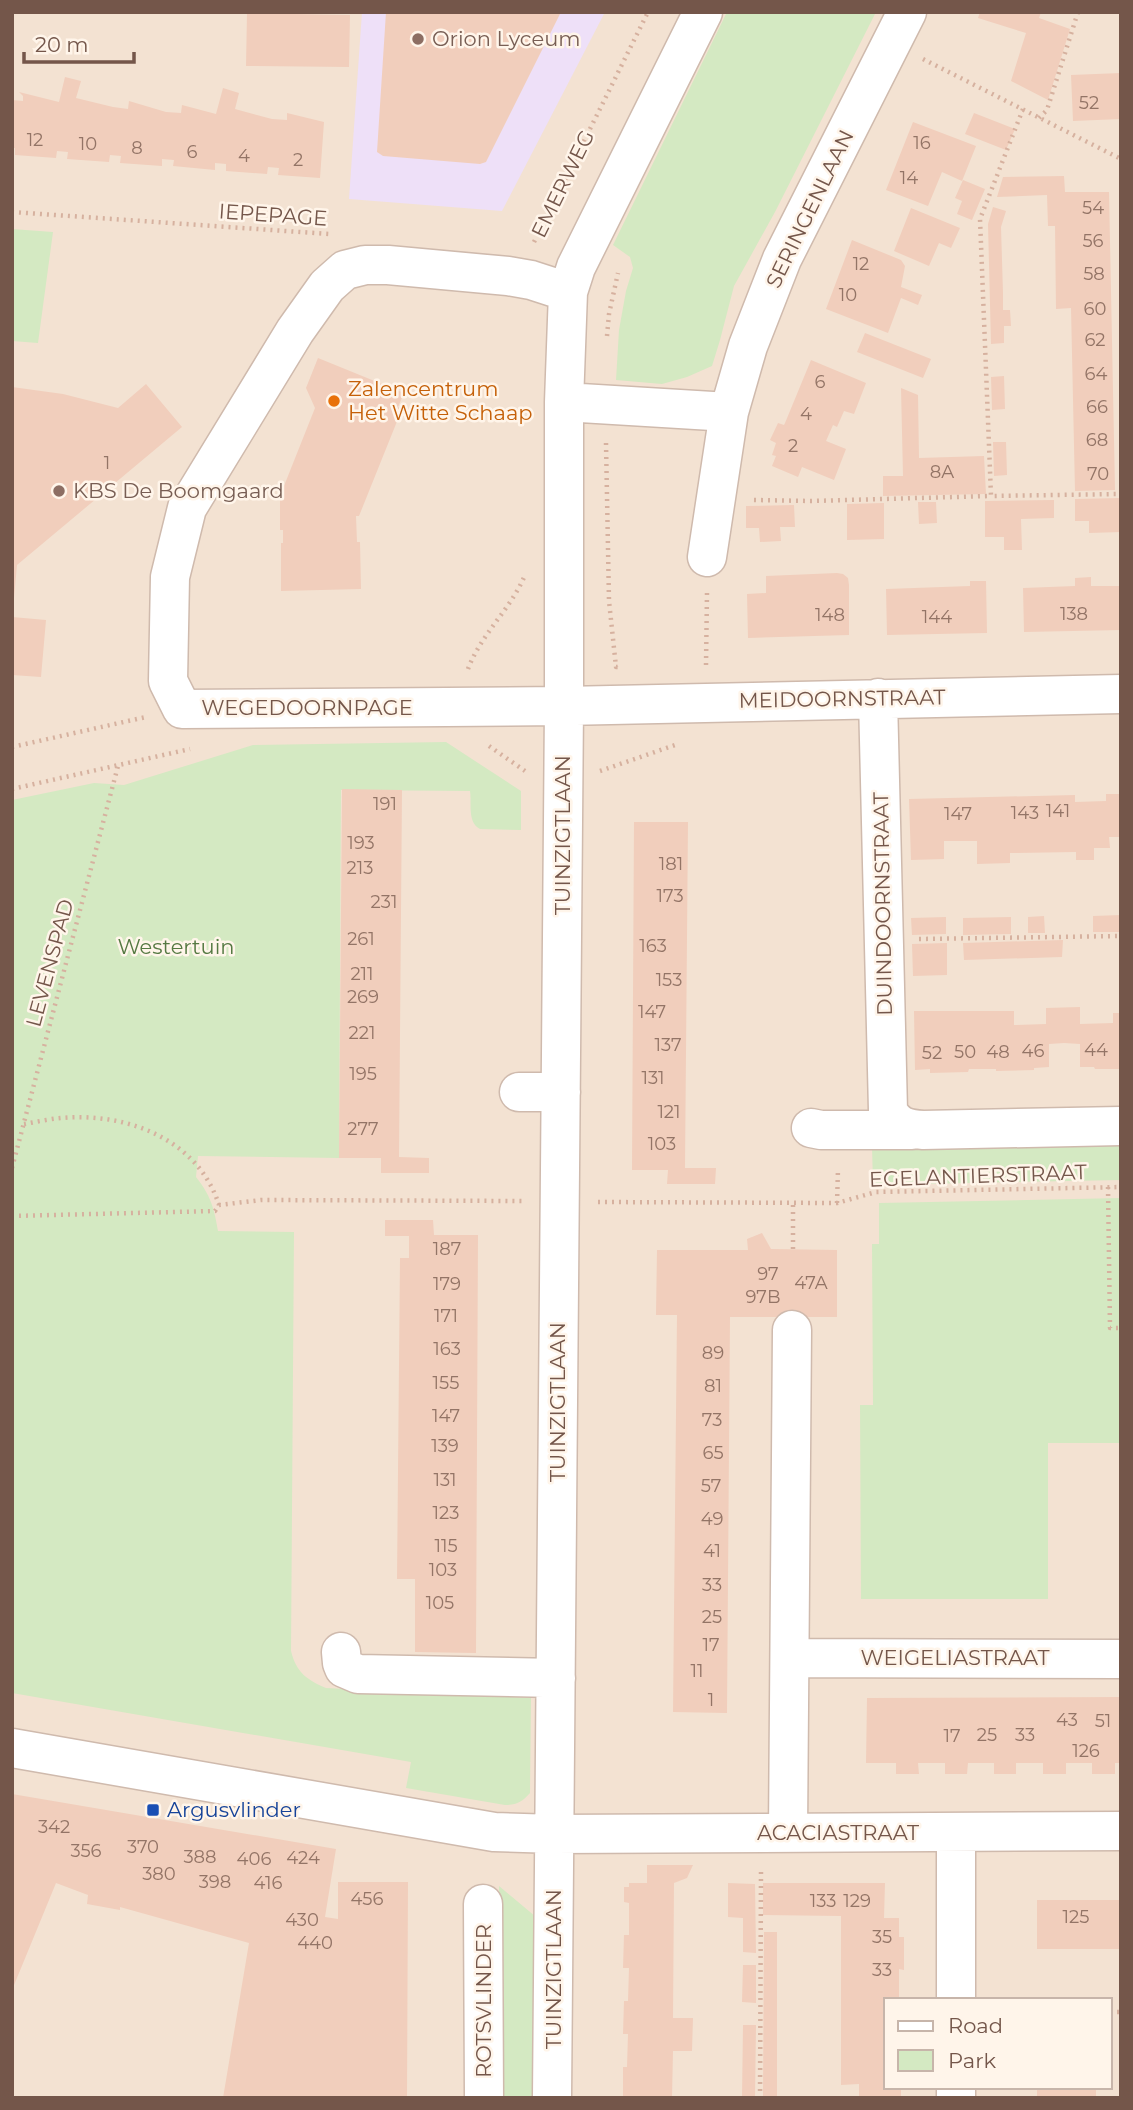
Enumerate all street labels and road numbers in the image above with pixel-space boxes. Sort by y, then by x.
street label: EMERWEG [526,126,599,242]
street label: SERINGENLAAN [760,126,859,292]
street label: IEPEPAGE [218,198,328,231]
street label: MEIDOORNSTRAAT [738,684,946,713]
street label: WEGEDOORNPAGE [201,695,413,720]
street label: TUINZIGTLAAN [550,755,575,915]
street label: DUINDOORNSTRAAT [868,792,897,1016]
street label: LEVENSPAD [20,896,79,1029]
street label: EGELANTIERSTRAAT [869,1159,1087,1192]
street label: TUINZIGTLAAN [545,1322,570,1482]
street label: WEIGELIASTRAAT [860,1645,1050,1670]
street label: ACACIASTRAAT [757,1820,919,1845]
street label: TUINZIGTLAAN [541,1889,566,2049]
street label: ROTSVLINDER [471,1924,496,2078]

